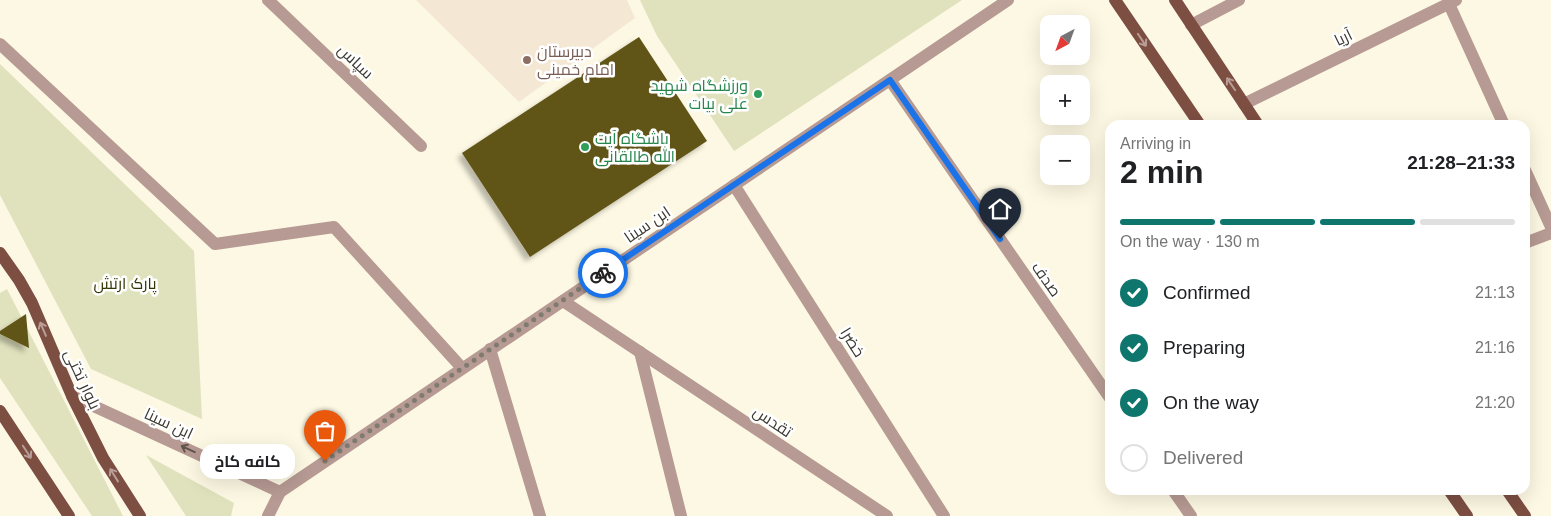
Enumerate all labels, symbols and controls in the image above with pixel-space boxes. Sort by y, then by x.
north arrow [1040,15,1090,65]
map controls [1040,15,1090,185]
street label: آریا [1332,26,1356,50]
one-way arrow [1137,33,1147,47]
street label: سپاس [333,41,377,84]
place label: دبیرستان امام خمینی [537,43,614,81]
marker: دبیرستان امام خمینی [521,54,533,66]
button: + [1040,75,1090,125]
place label: ورزشگاه شهید علی بیات [651,77,748,114]
one-way arrow [1226,78,1236,92]
marker: ورزشگاه شهید علی بیات [752,88,764,100]
place label: باشگاه آیت الله طالقانی [595,130,675,167]
button: − [1040,135,1090,185]
text: Arriving in [1120,135,1191,152]
marker: باشگاه آیت الله طالقانی [579,141,591,153]
text: 21:28–21:33 [1407,152,1515,173]
text: 2 min [1120,154,1204,190]
pin [979,188,1021,239]
icon: home [986,195,1014,223]
street label: ابن سینا [621,203,675,248]
text: On the way · 130 m [1120,233,1260,250]
courier [578,248,628,298]
icon: bike [589,259,617,287]
street label: صدف [1029,259,1065,300]
park label: پارک ارتش [94,275,157,295]
icon: check [1120,279,1148,307]
text: Confirmed [1163,282,1251,303]
text: 21:13 [1475,284,1515,301]
one-way arrow [37,322,47,337]
street label: خضرا [836,325,868,360]
icon: check [1120,334,1148,362]
text: Preparing [1163,337,1245,358]
text: 21:16 [1475,339,1515,356]
street label: بلوار تختی [59,347,104,413]
icon: check [1120,389,1148,417]
text: On the way [1163,392,1259,413]
text: 21:20 [1475,394,1515,411]
street label: تقدس [749,403,796,442]
street label: ابن سینا [141,405,196,444]
pin [304,410,346,461]
icon: bag [311,417,339,445]
one-way arrow [22,444,32,458]
one-way arrow [181,444,196,454]
callout: کافه کاخ [200,444,295,478]
text: Delivered [1163,447,1243,468]
text: کافه کاخ [214,453,281,470]
one-way arrow [108,468,118,482]

